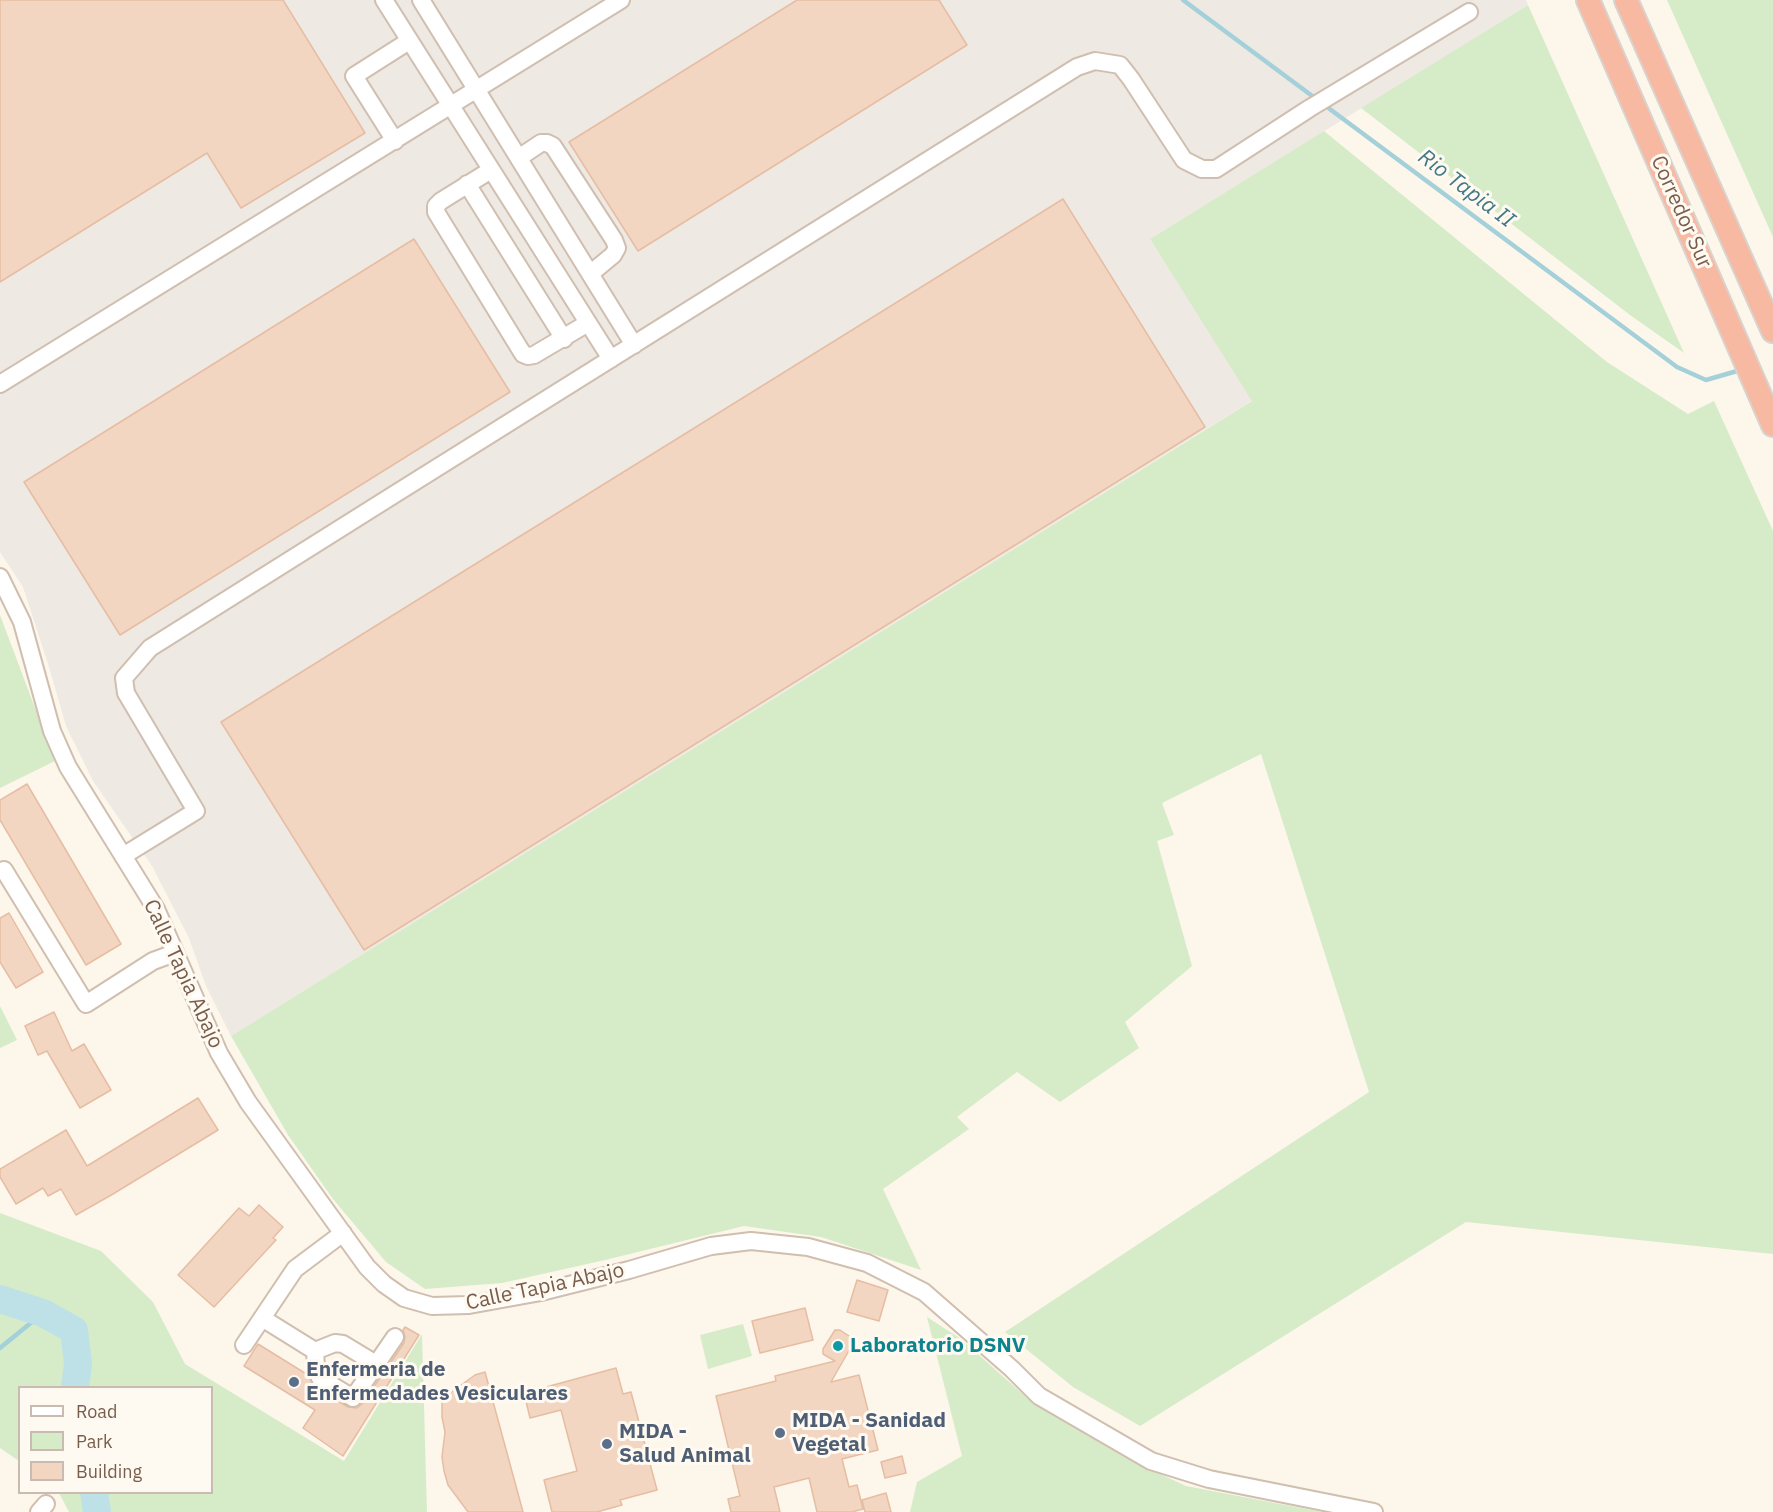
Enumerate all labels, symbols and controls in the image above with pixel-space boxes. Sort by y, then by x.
water label: Rio Tapia II [1413,144,1519,234]
street label: Corredor Sur [1645,152,1717,272]
street label: Calle Tapia Abajo [138,896,228,1052]
street label: Calle Tapia Abajo [464,1258,626,1316]
place label: Laboratorio DSNV [850,1333,1025,1359]
marker: Laboratorio DSNV [831,1339,845,1353]
place label: Enfermeria de Enfermedades Vesiculares [306,1357,568,1407]
marker: Enfermeria de Enfermedades Vesiculares [287,1375,301,1389]
legend [18,1386,213,1494]
text: Road [76,1400,117,1423]
place label: MIDA - Sanidad Vegetal [792,1408,946,1458]
place label: MIDA - Salud Animal [619,1419,751,1469]
marker: MIDA - Sanidad Vegetal [773,1426,787,1440]
text: Park [76,1430,112,1453]
marker: MIDA - Salud Animal [600,1437,614,1451]
text: Building [76,1460,142,1483]

